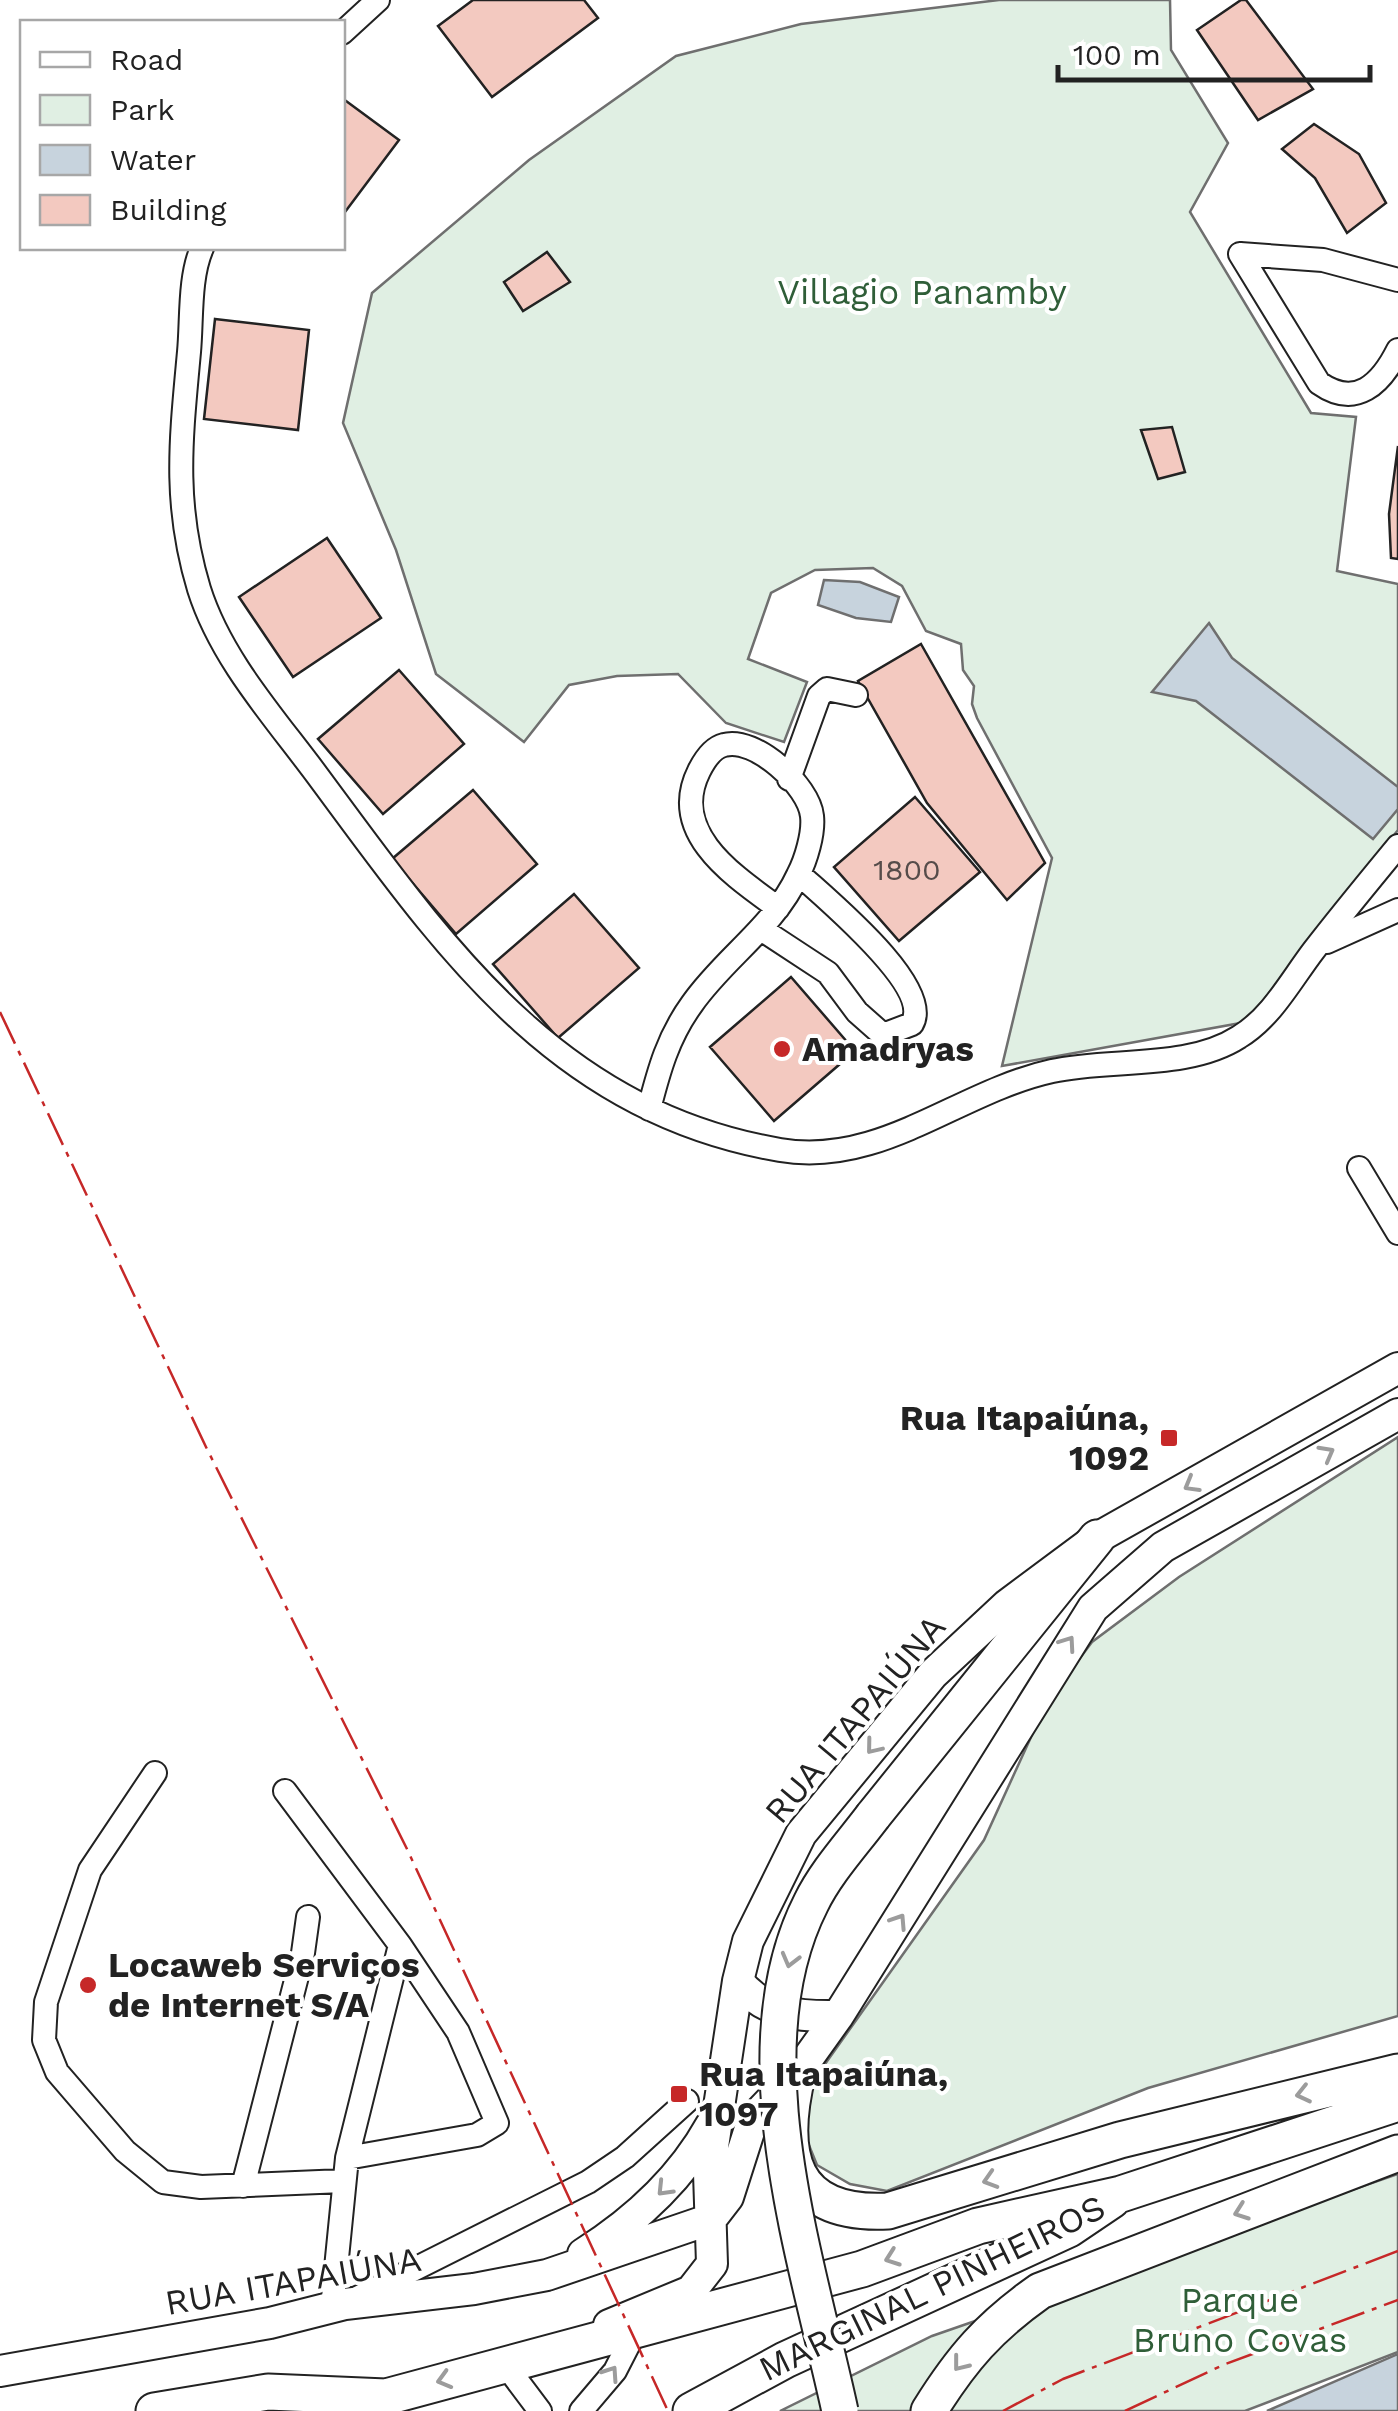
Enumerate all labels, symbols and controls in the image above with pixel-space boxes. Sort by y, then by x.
legend [20,20,345,250]
scale bar [1058,20,1370,82]
text: 100 m [1073,37,1161,72]
text: Road [110,42,183,77]
text: Park [110,92,175,127]
text: Water [110,142,196,177]
text: Building [110,192,227,227]
park label: Villagio Panamby [777,271,1067,313]
house number: 1800 [873,852,941,887]
place label: Amadryas [802,1028,974,1070]
marker: Amadryas [771,1038,793,1060]
place label: Rua Itapaiúna, 1092 [900,1397,1149,1479]
marker: Rua Itapaiúna, 1092 [1158,1427,1180,1449]
one-way arrow [1316,1446,1334,1466]
one-way arrow [1184,1472,1202,1492]
street label: RUA ITAPAIÚNA [756,1606,954,1832]
one-way arrow [1056,1636,1074,1655]
one-way arrow [867,1736,885,1754]
one-way arrow [887,1913,906,1931]
place label: Locaweb Serviços de Internet S/A [108,1944,420,2026]
one-way arrow [781,1951,802,1968]
marker: Locaweb Serviços de Internet S/A [77,1974,99,1996]
place label: Rua Itapaiúna, 1097 [699,2053,948,2135]
one-way arrow [1295,2082,1312,2103]
marker: Rua Itapaiúna, 1097 [668,2083,690,2105]
one-way arrow [982,2168,999,2189]
one-way arrow [658,2177,676,2195]
street label: MARGINAL PINHEIROS [752,2186,1112,2390]
one-way arrow [1234,2200,1251,2221]
street label: RUA ITAPAIÚNA [162,2238,424,2324]
one-way arrow [885,2246,902,2267]
park label: Parque Bruno Covas [1133,2279,1347,2361]
one-way arrow [955,2353,972,2371]
one-way arrow [599,2366,617,2385]
one-way arrow [436,2368,453,2389]

